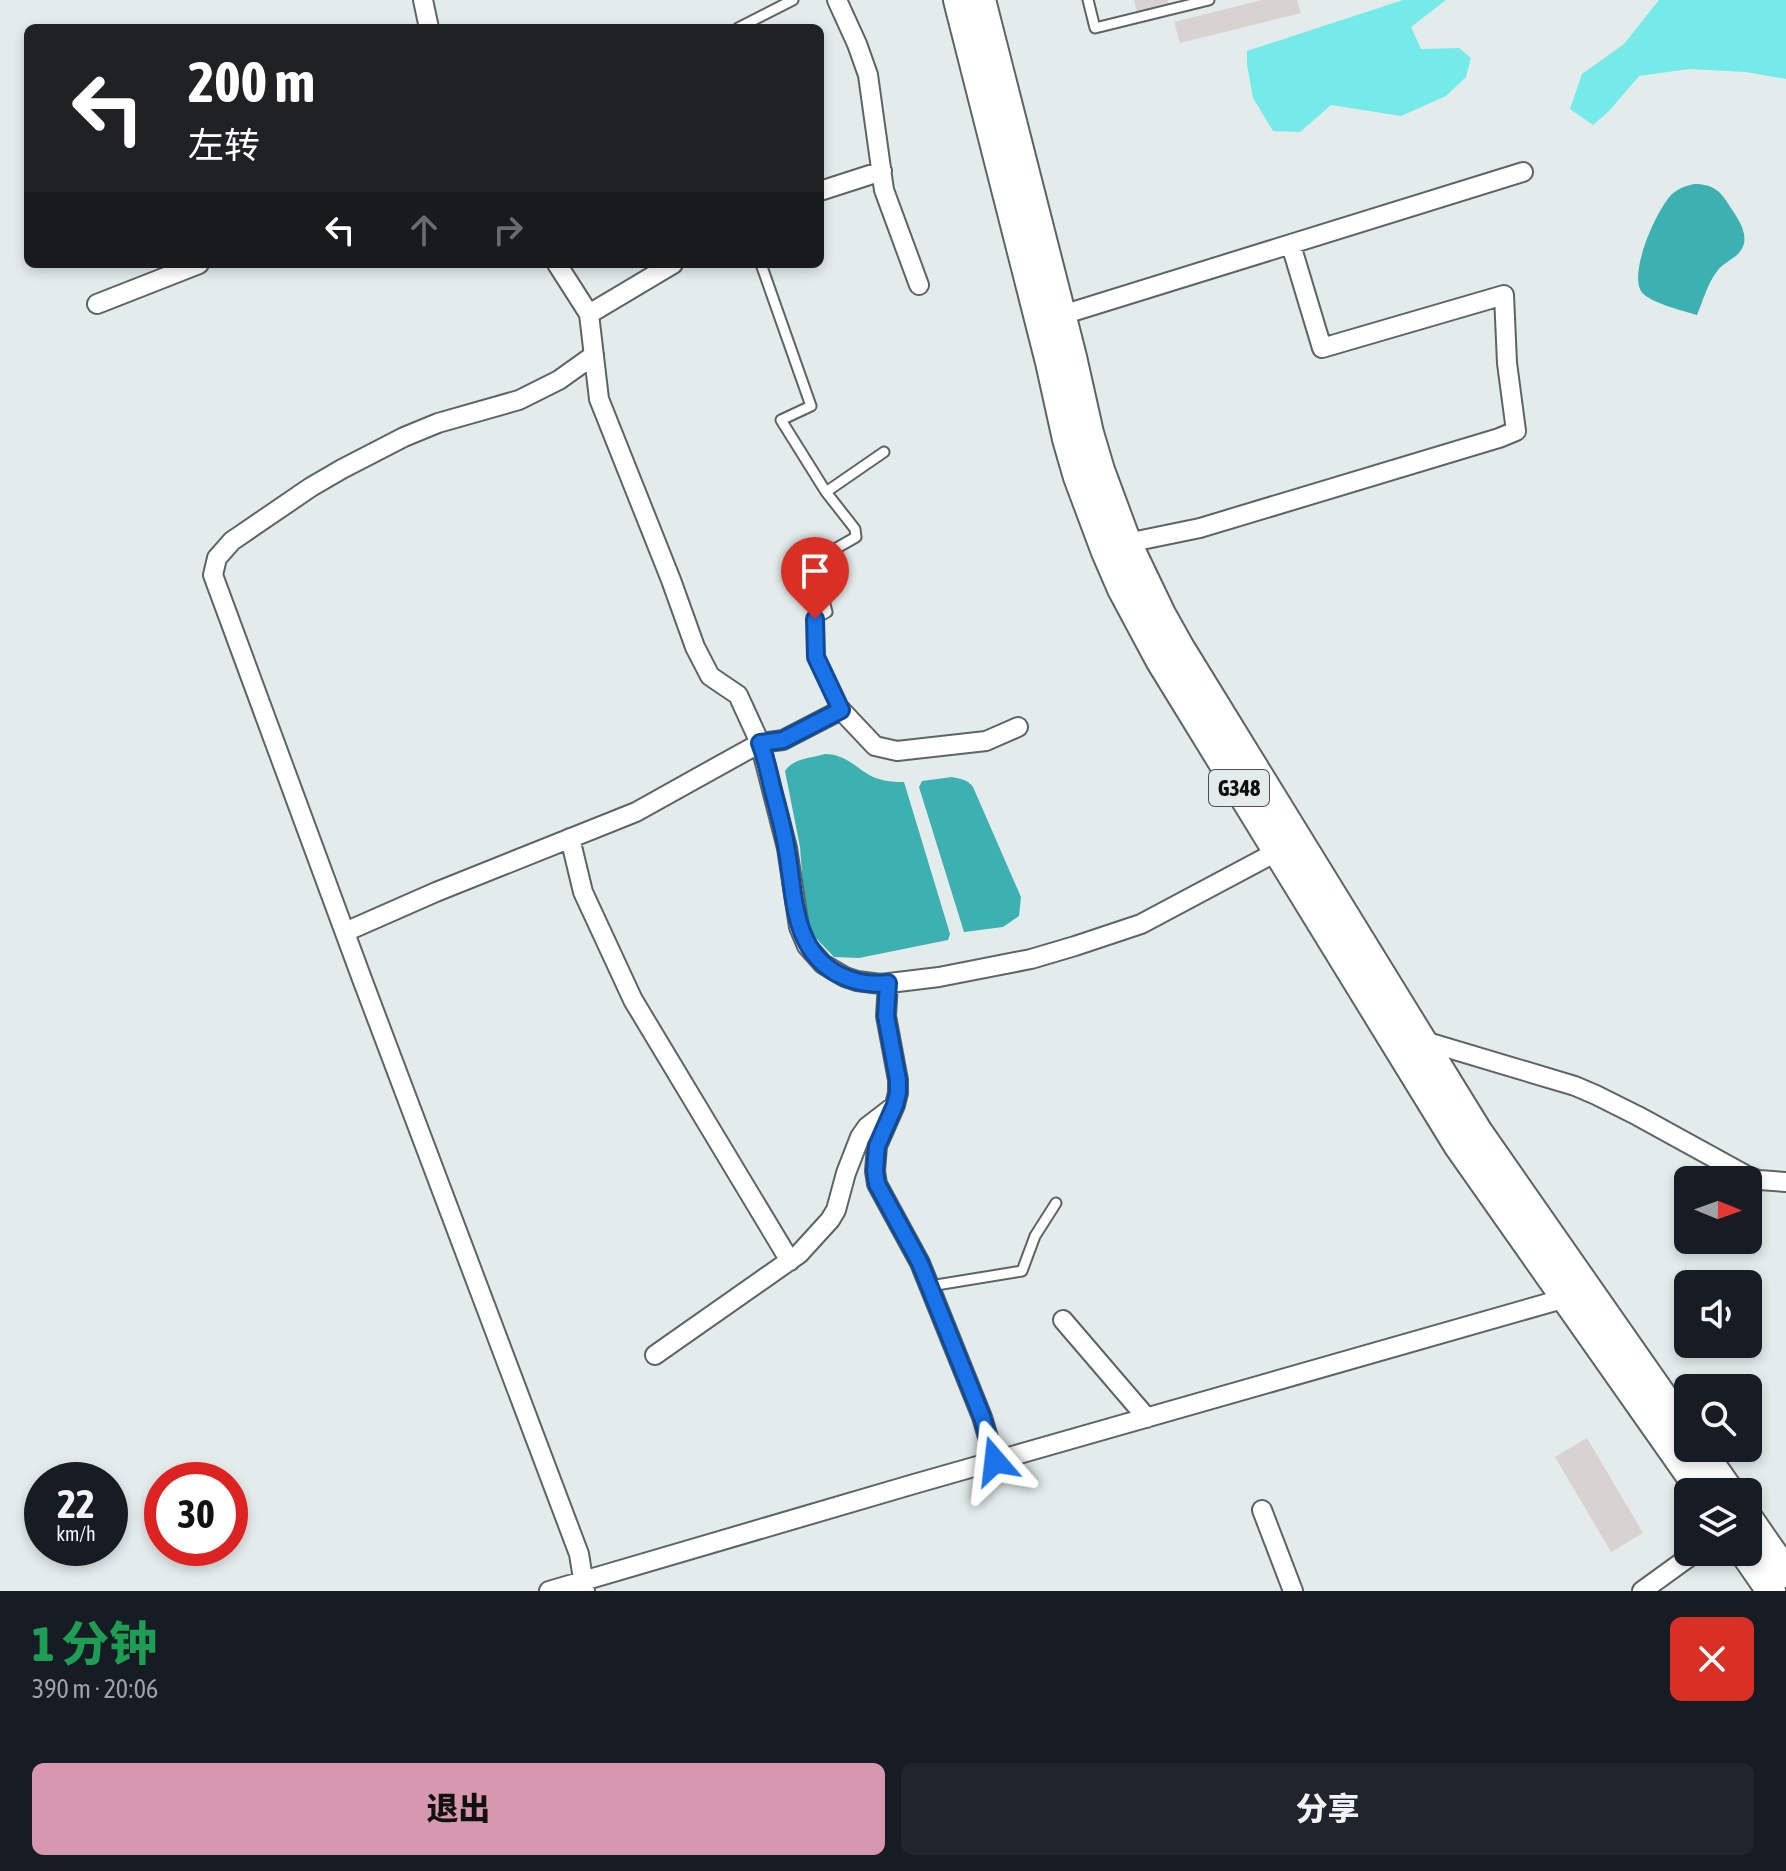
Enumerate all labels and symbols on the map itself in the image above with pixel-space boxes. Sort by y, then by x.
pin [781,537,849,619]
road number: G348 [1209,770,1269,806]
north arrow [1674,1166,1762,1254]
position arrow [953,1419,1037,1503]
speed limit sign: 30 [144,1462,248,1566]

